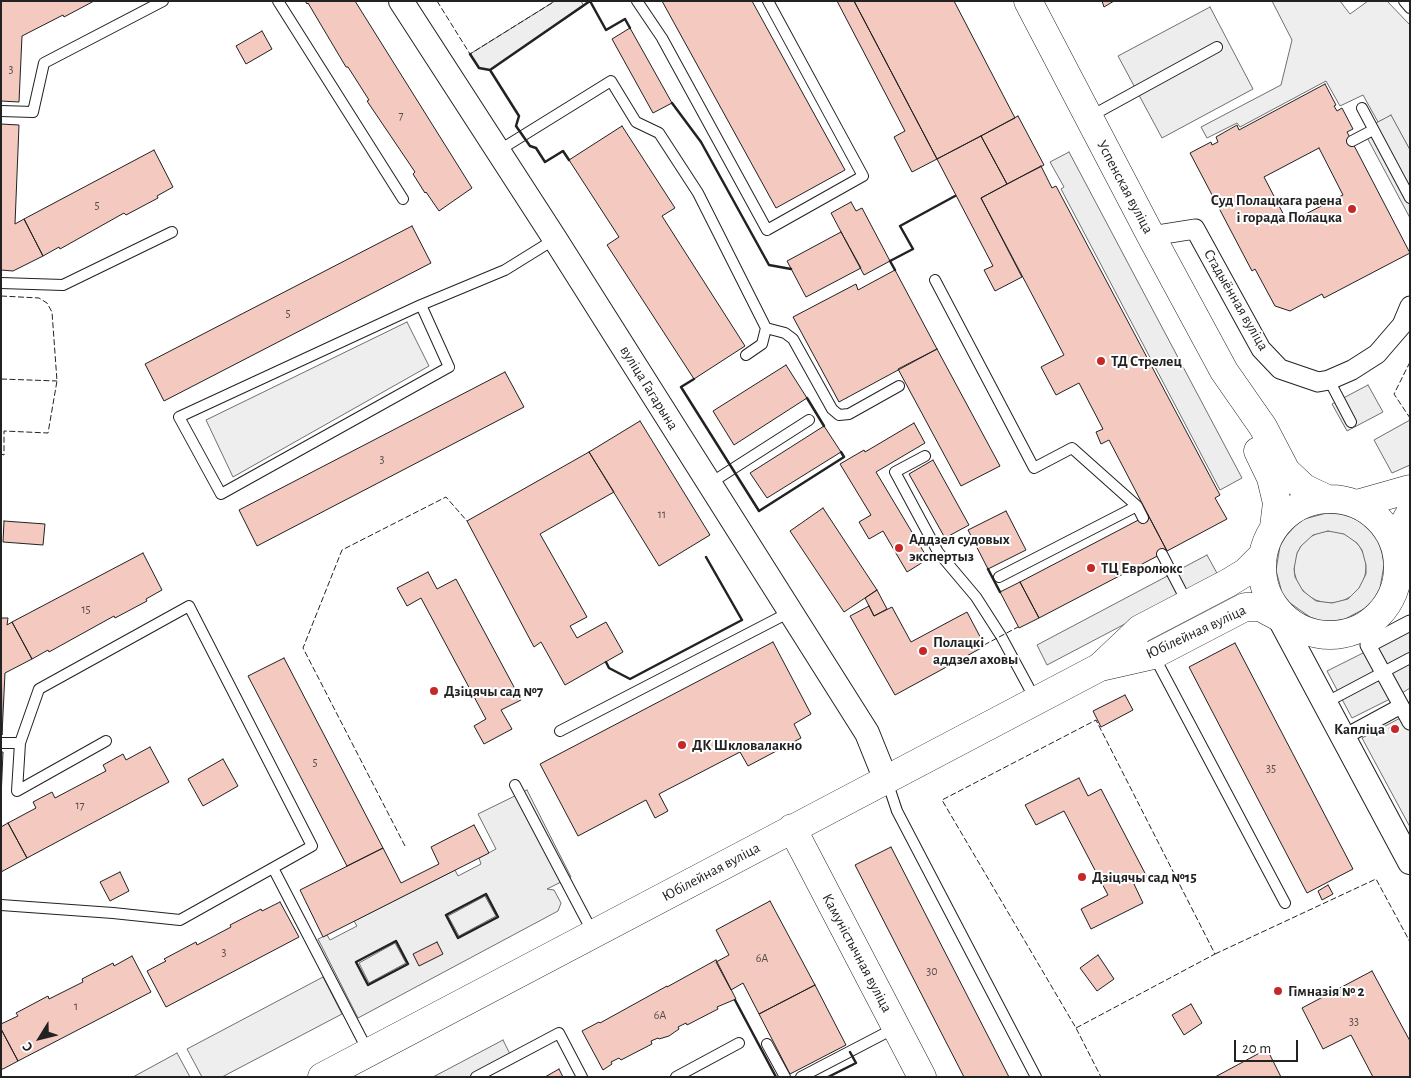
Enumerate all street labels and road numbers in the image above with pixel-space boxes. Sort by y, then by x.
street label: Успенская вуліца [1093,137,1157,237]
street label: Стадыённая вуліца [1200,246,1272,354]
street label: вуліца Гагарына [616,342,682,434]
street label: Юбілейная вуліца [1143,601,1249,663]
street label: Юбілейная вуліца [659,839,763,905]
street label: Камуністычная вуліца [818,890,896,1016]

